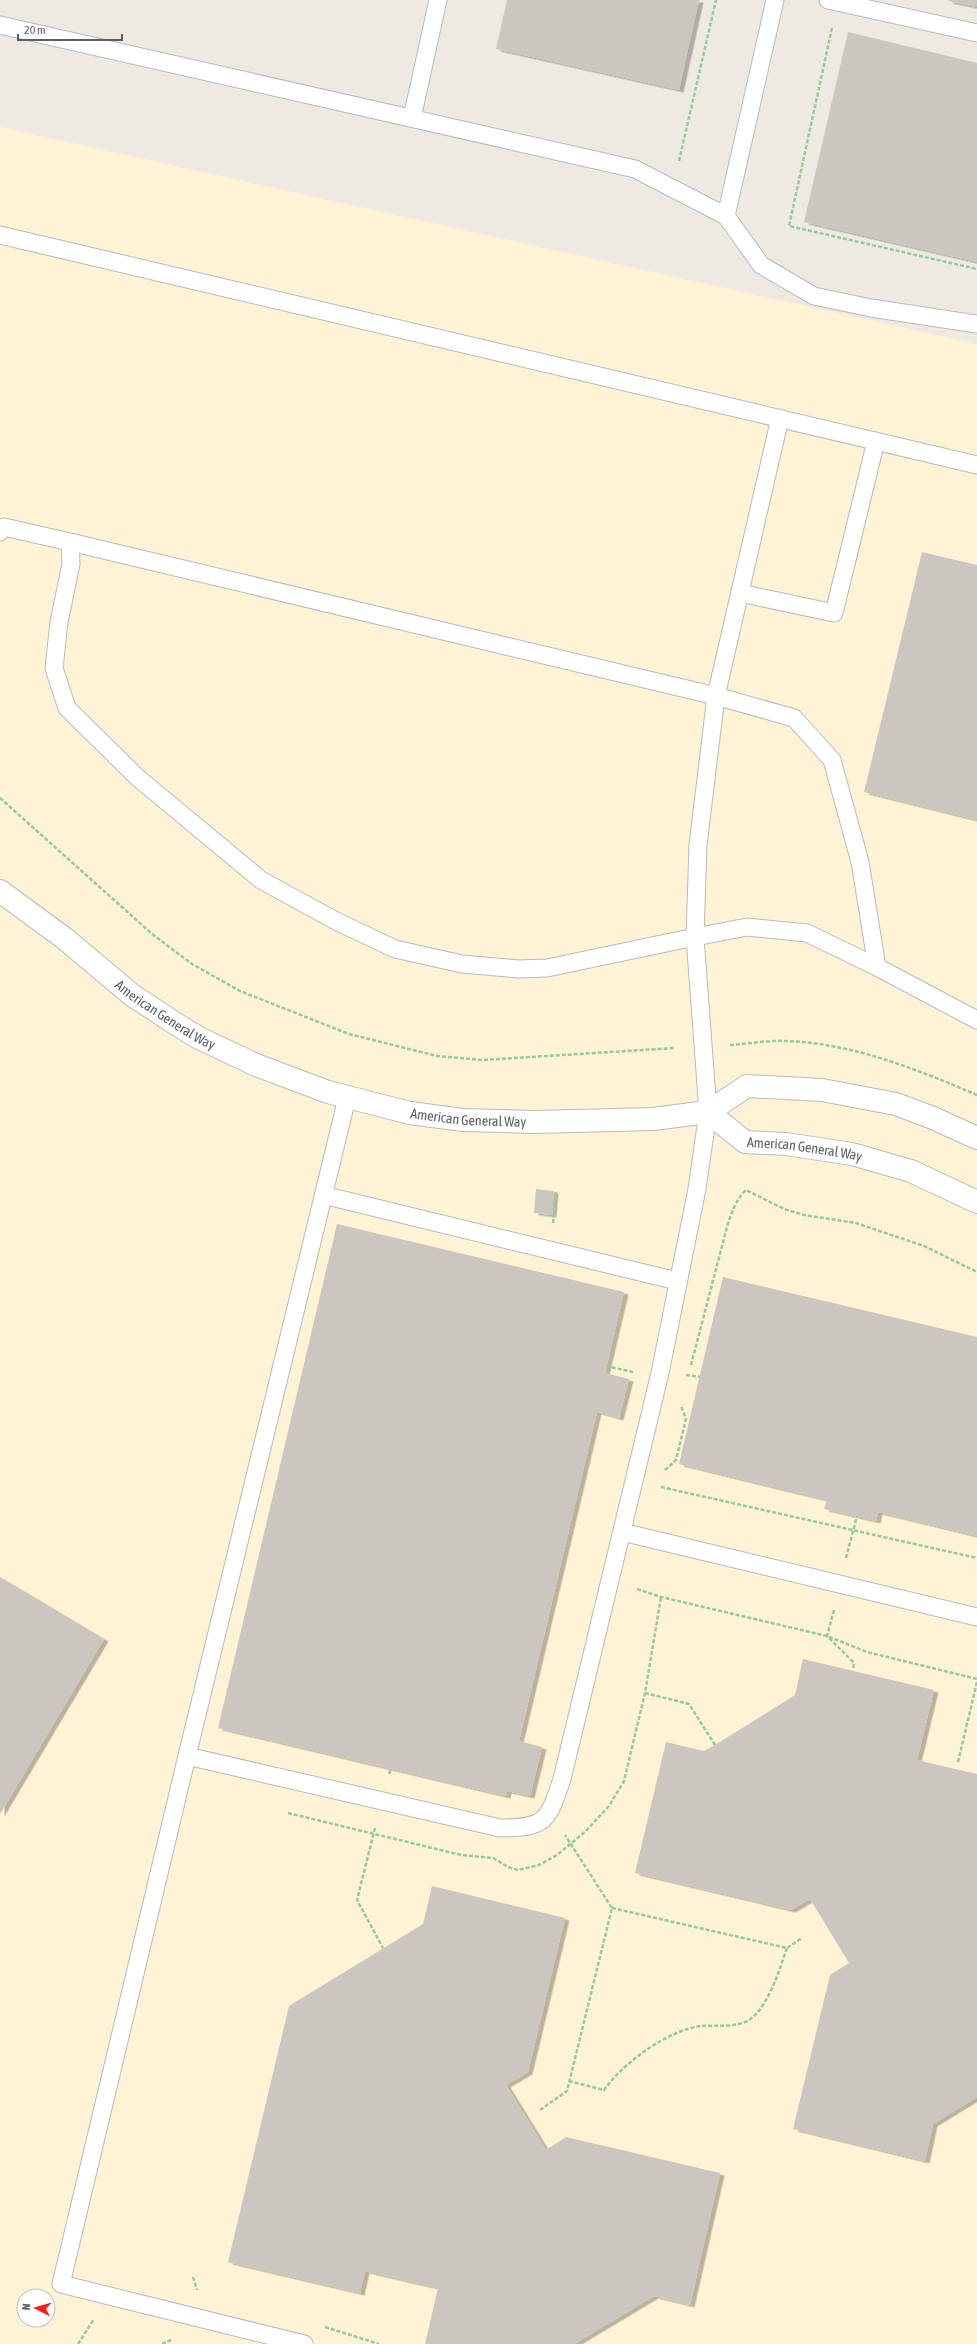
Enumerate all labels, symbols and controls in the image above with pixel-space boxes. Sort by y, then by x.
scale bar [18,16,122,42]
text: 20 m [24,23,46,37]
street label: American General Way [112,977,218,1053]
street label: American General Way [410,1105,527,1130]
street label: American General Way [747,1134,864,1165]
north arrow [16,2288,56,2328]
text: N [20,2303,32,2311]

